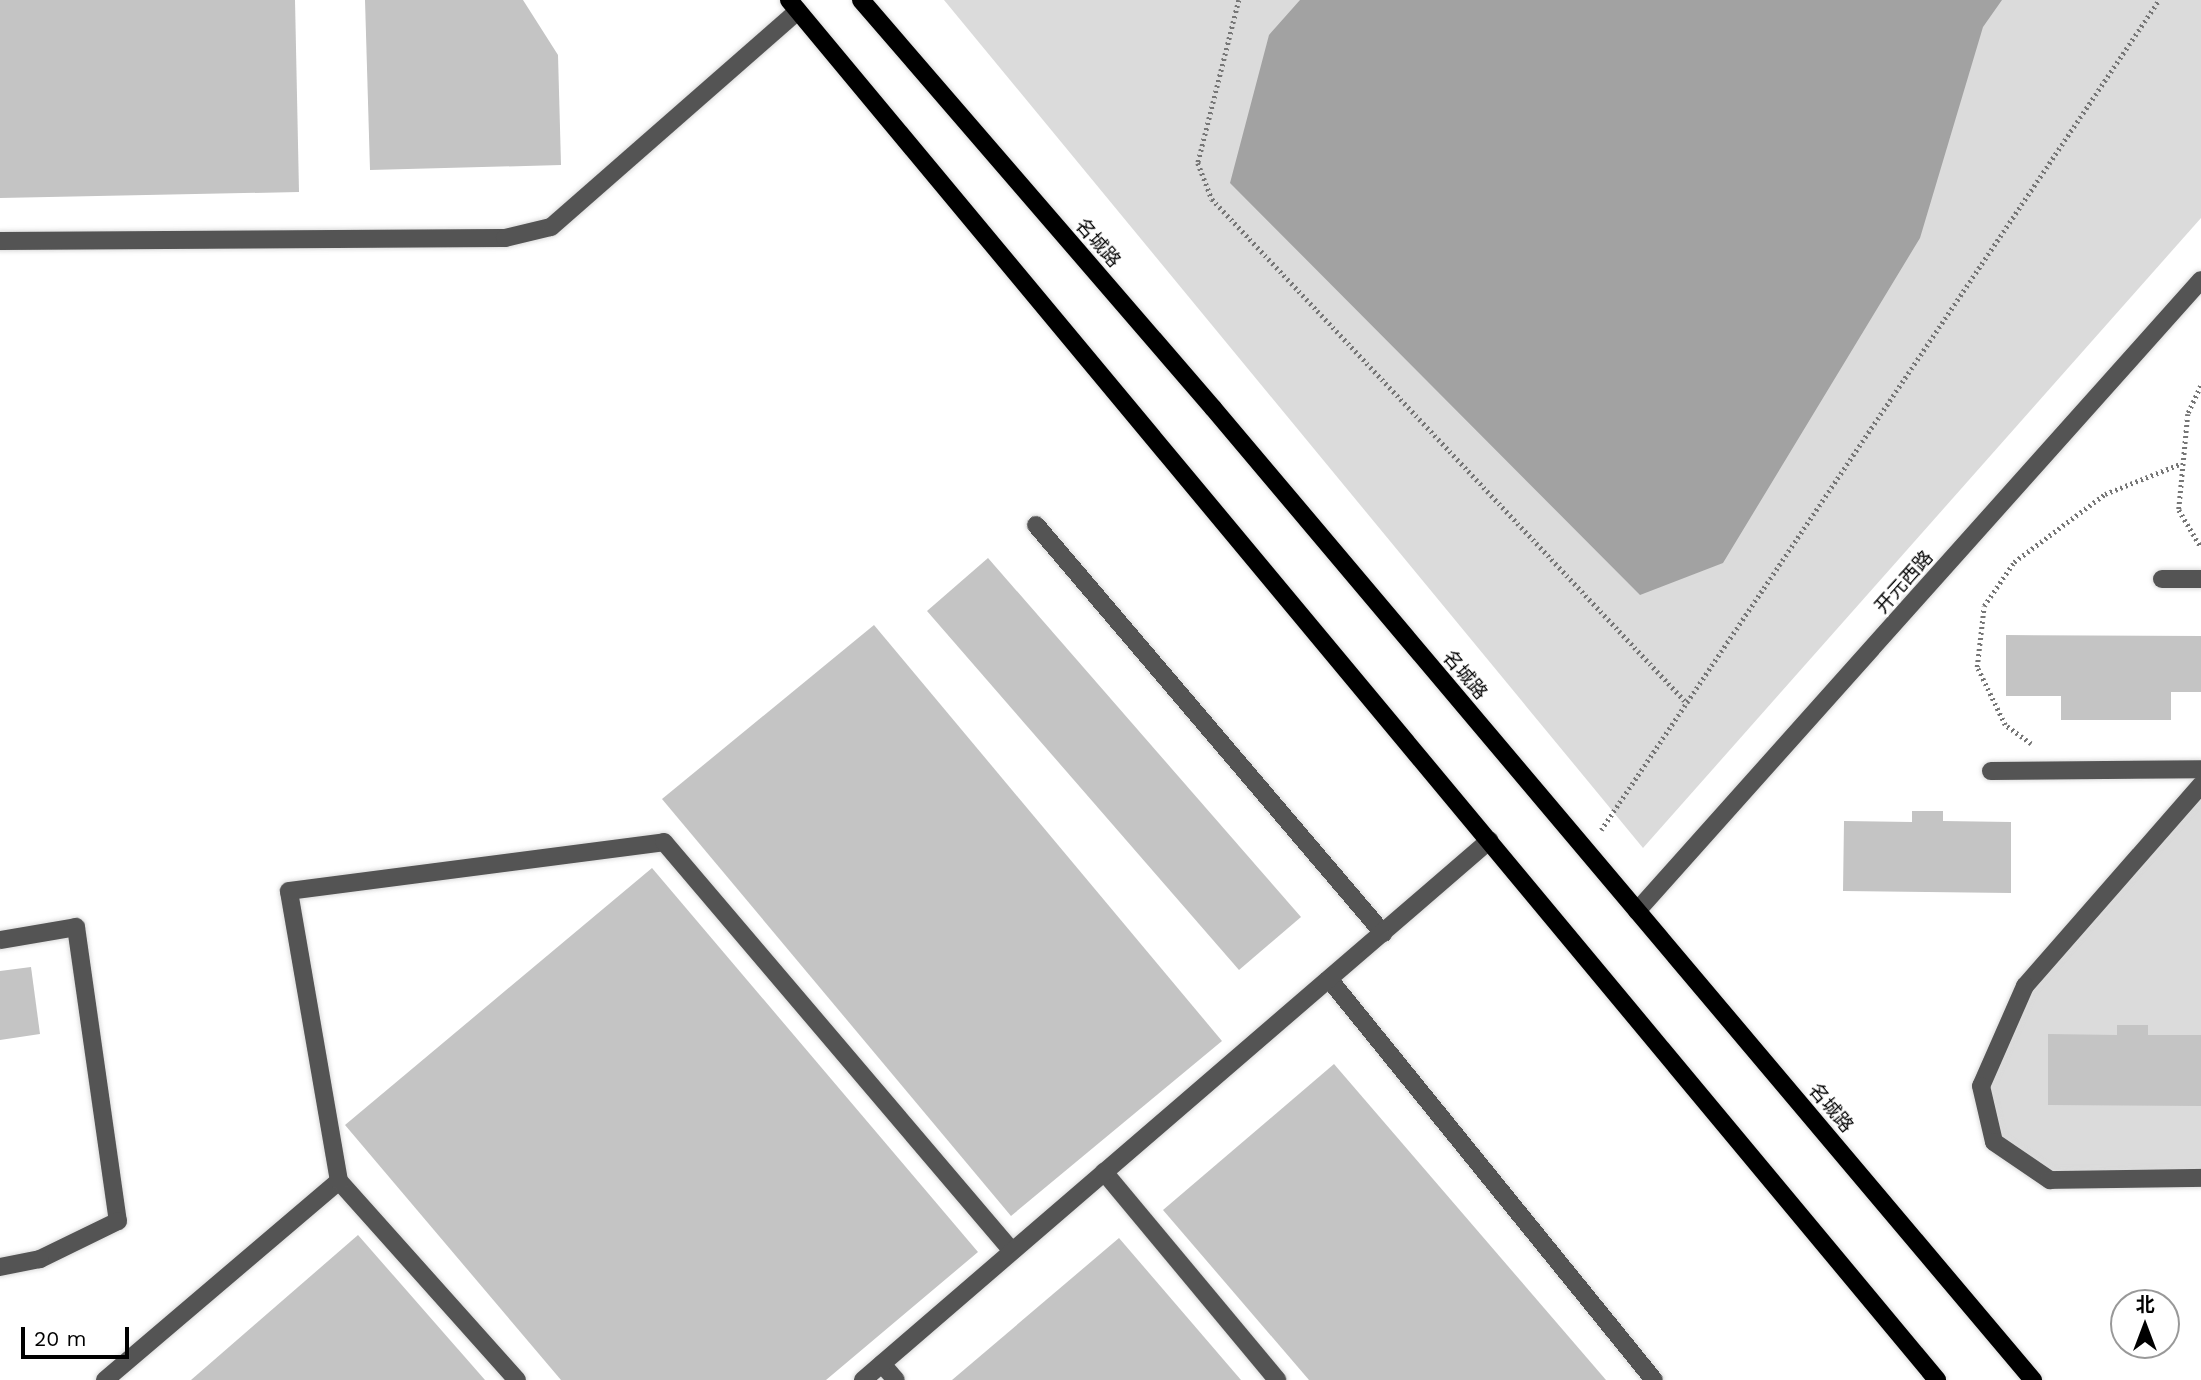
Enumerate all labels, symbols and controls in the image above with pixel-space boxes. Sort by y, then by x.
street label: 名城路 [1071,214,1125,272]
street label: 开元西路 [1870,546,1938,618]
street label: 名城路 [1438,646,1492,704]
street label: 名城路 [1804,1079,1858,1137]
north arrow [2110,1289,2180,1359]
text: 北 [2135,1293,2155,1316]
scale bar [24,1314,133,1358]
text: 20 m [34,1326,86,1351]

